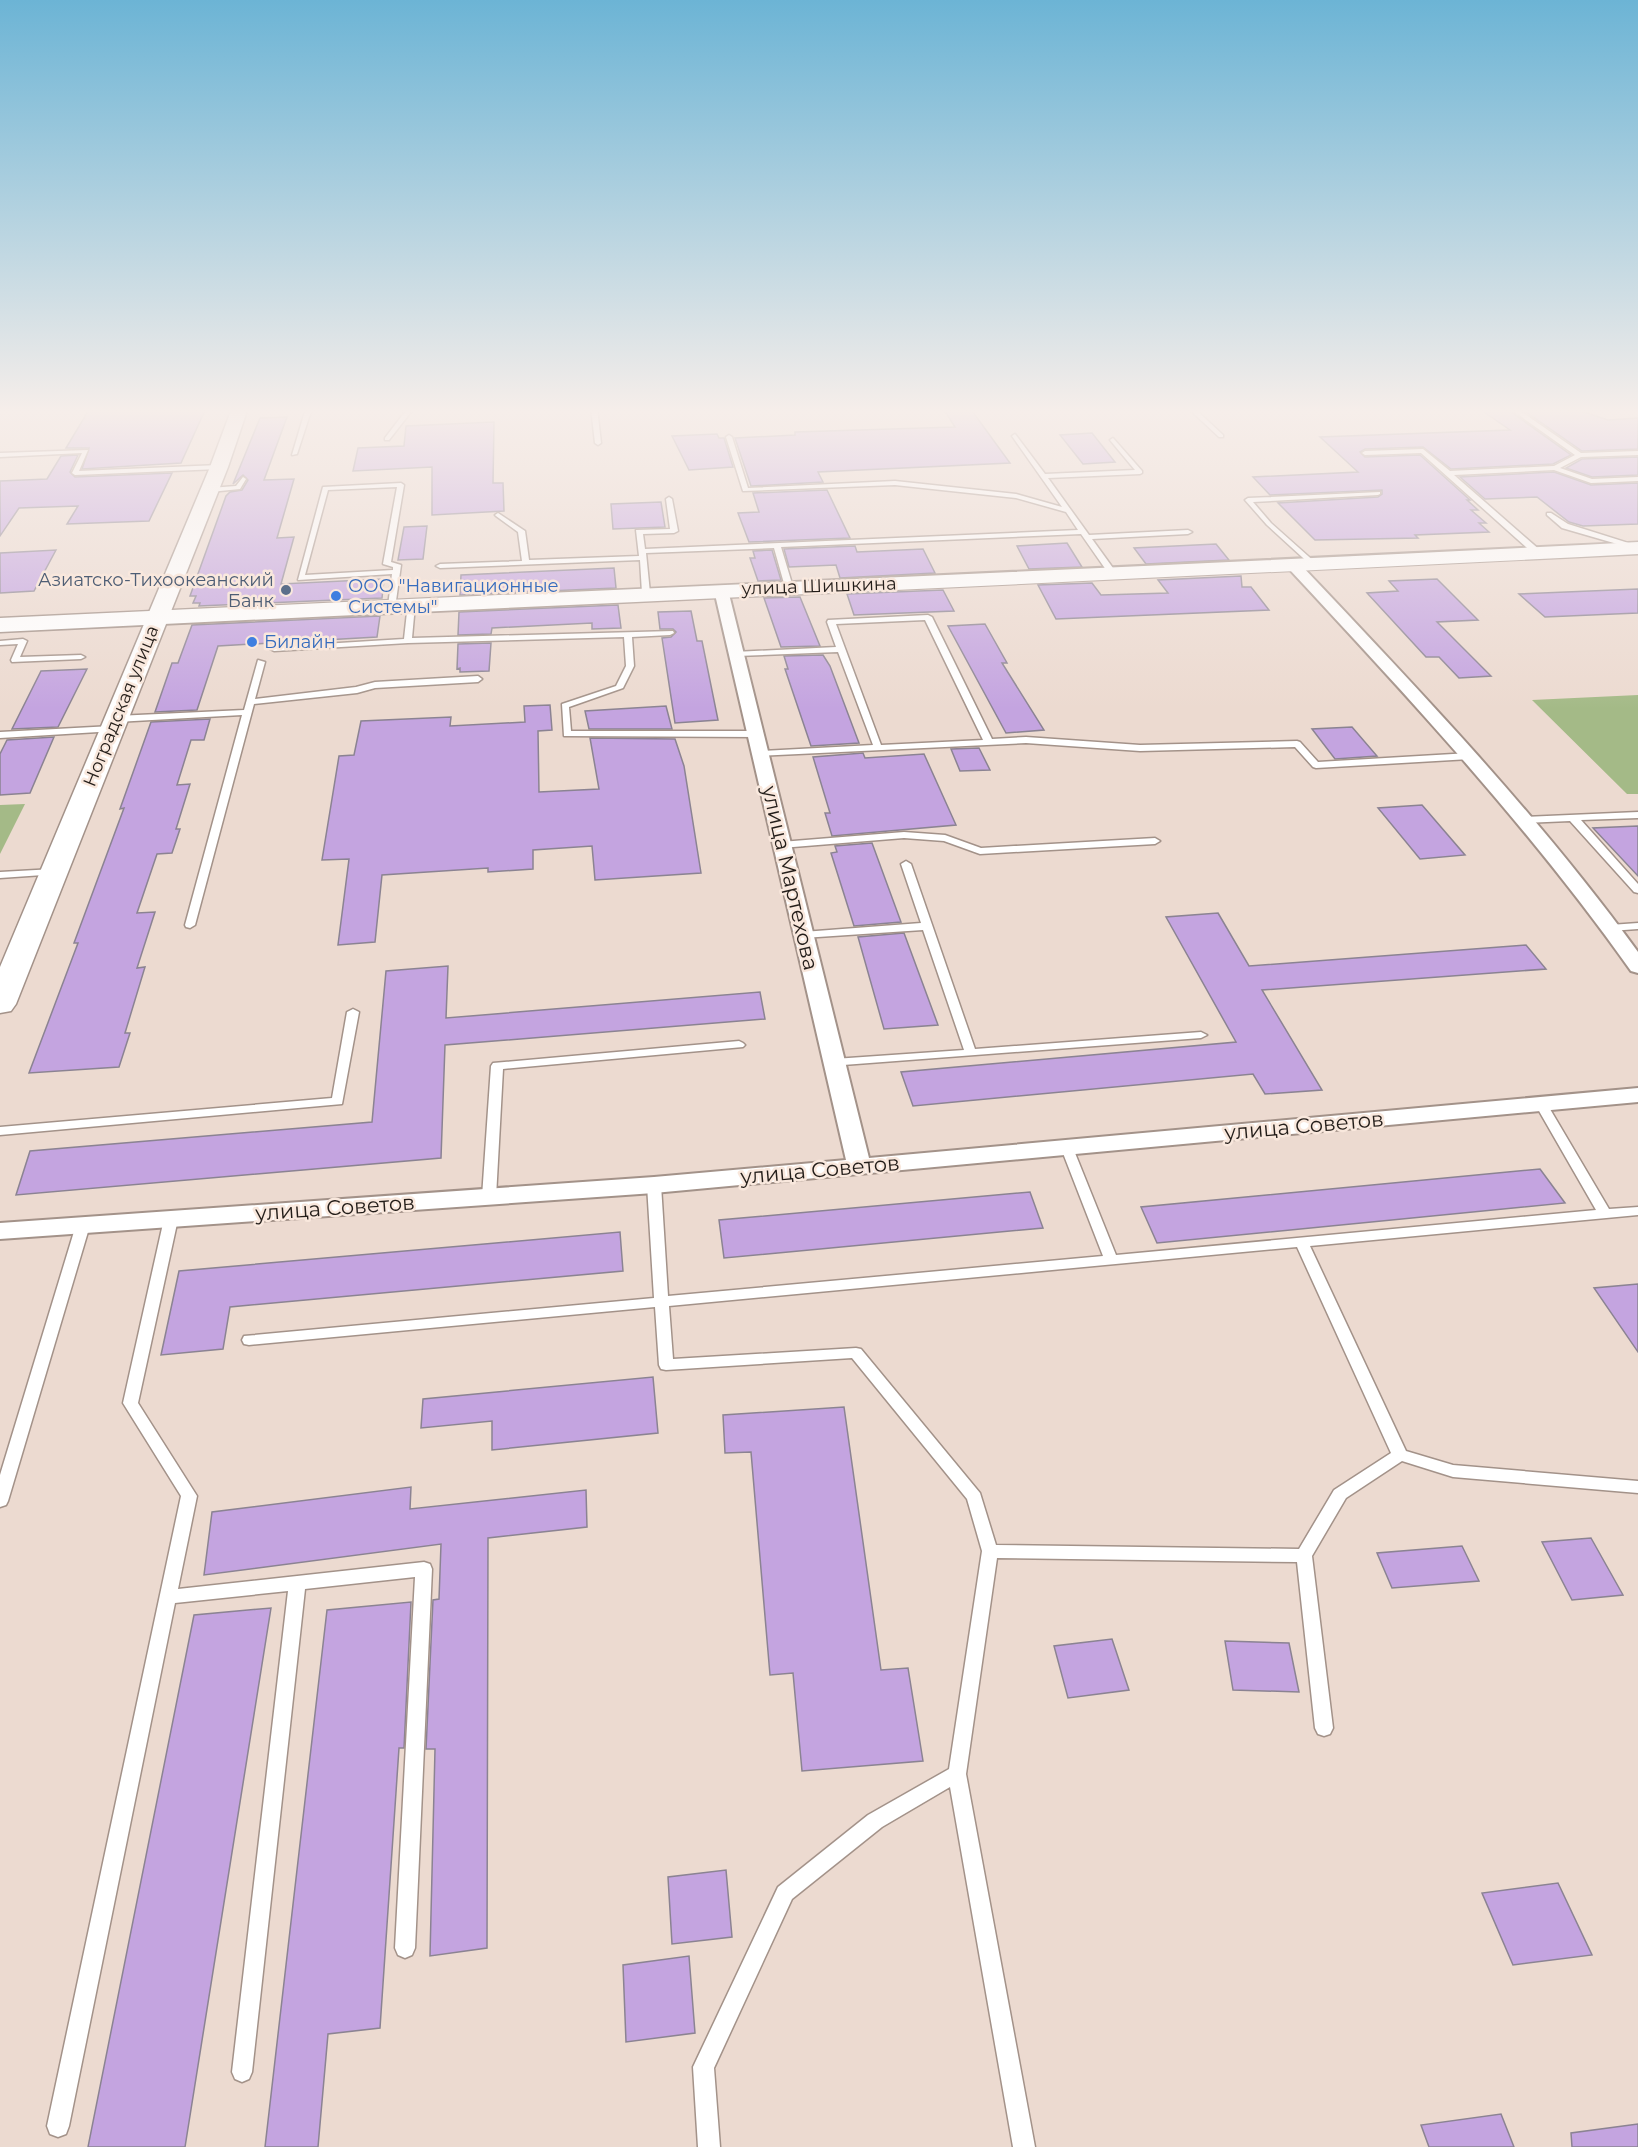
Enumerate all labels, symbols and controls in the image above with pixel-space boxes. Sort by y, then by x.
place label: Азиатско-Тихоокеанский Банк [38,569,275,612]
street label: улица Шишкина [740,572,897,600]
place label: ООО "Навигационные Системы" [348,575,559,618]
marker: Азиатско-Тихоокеанский Банк [279,583,293,597]
marker: ООО "Навигационные Системы" [329,589,343,603]
street label: Ноградская улица [79,622,163,790]
place label: Билайн [264,631,336,653]
marker: Билайн [245,635,259,649]
street label: улица Мартехова [757,782,824,973]
street label: улица Советов [1222,1106,1385,1145]
street label: улица Советов [738,1150,901,1189]
street label: улица Советов [253,1189,416,1226]

